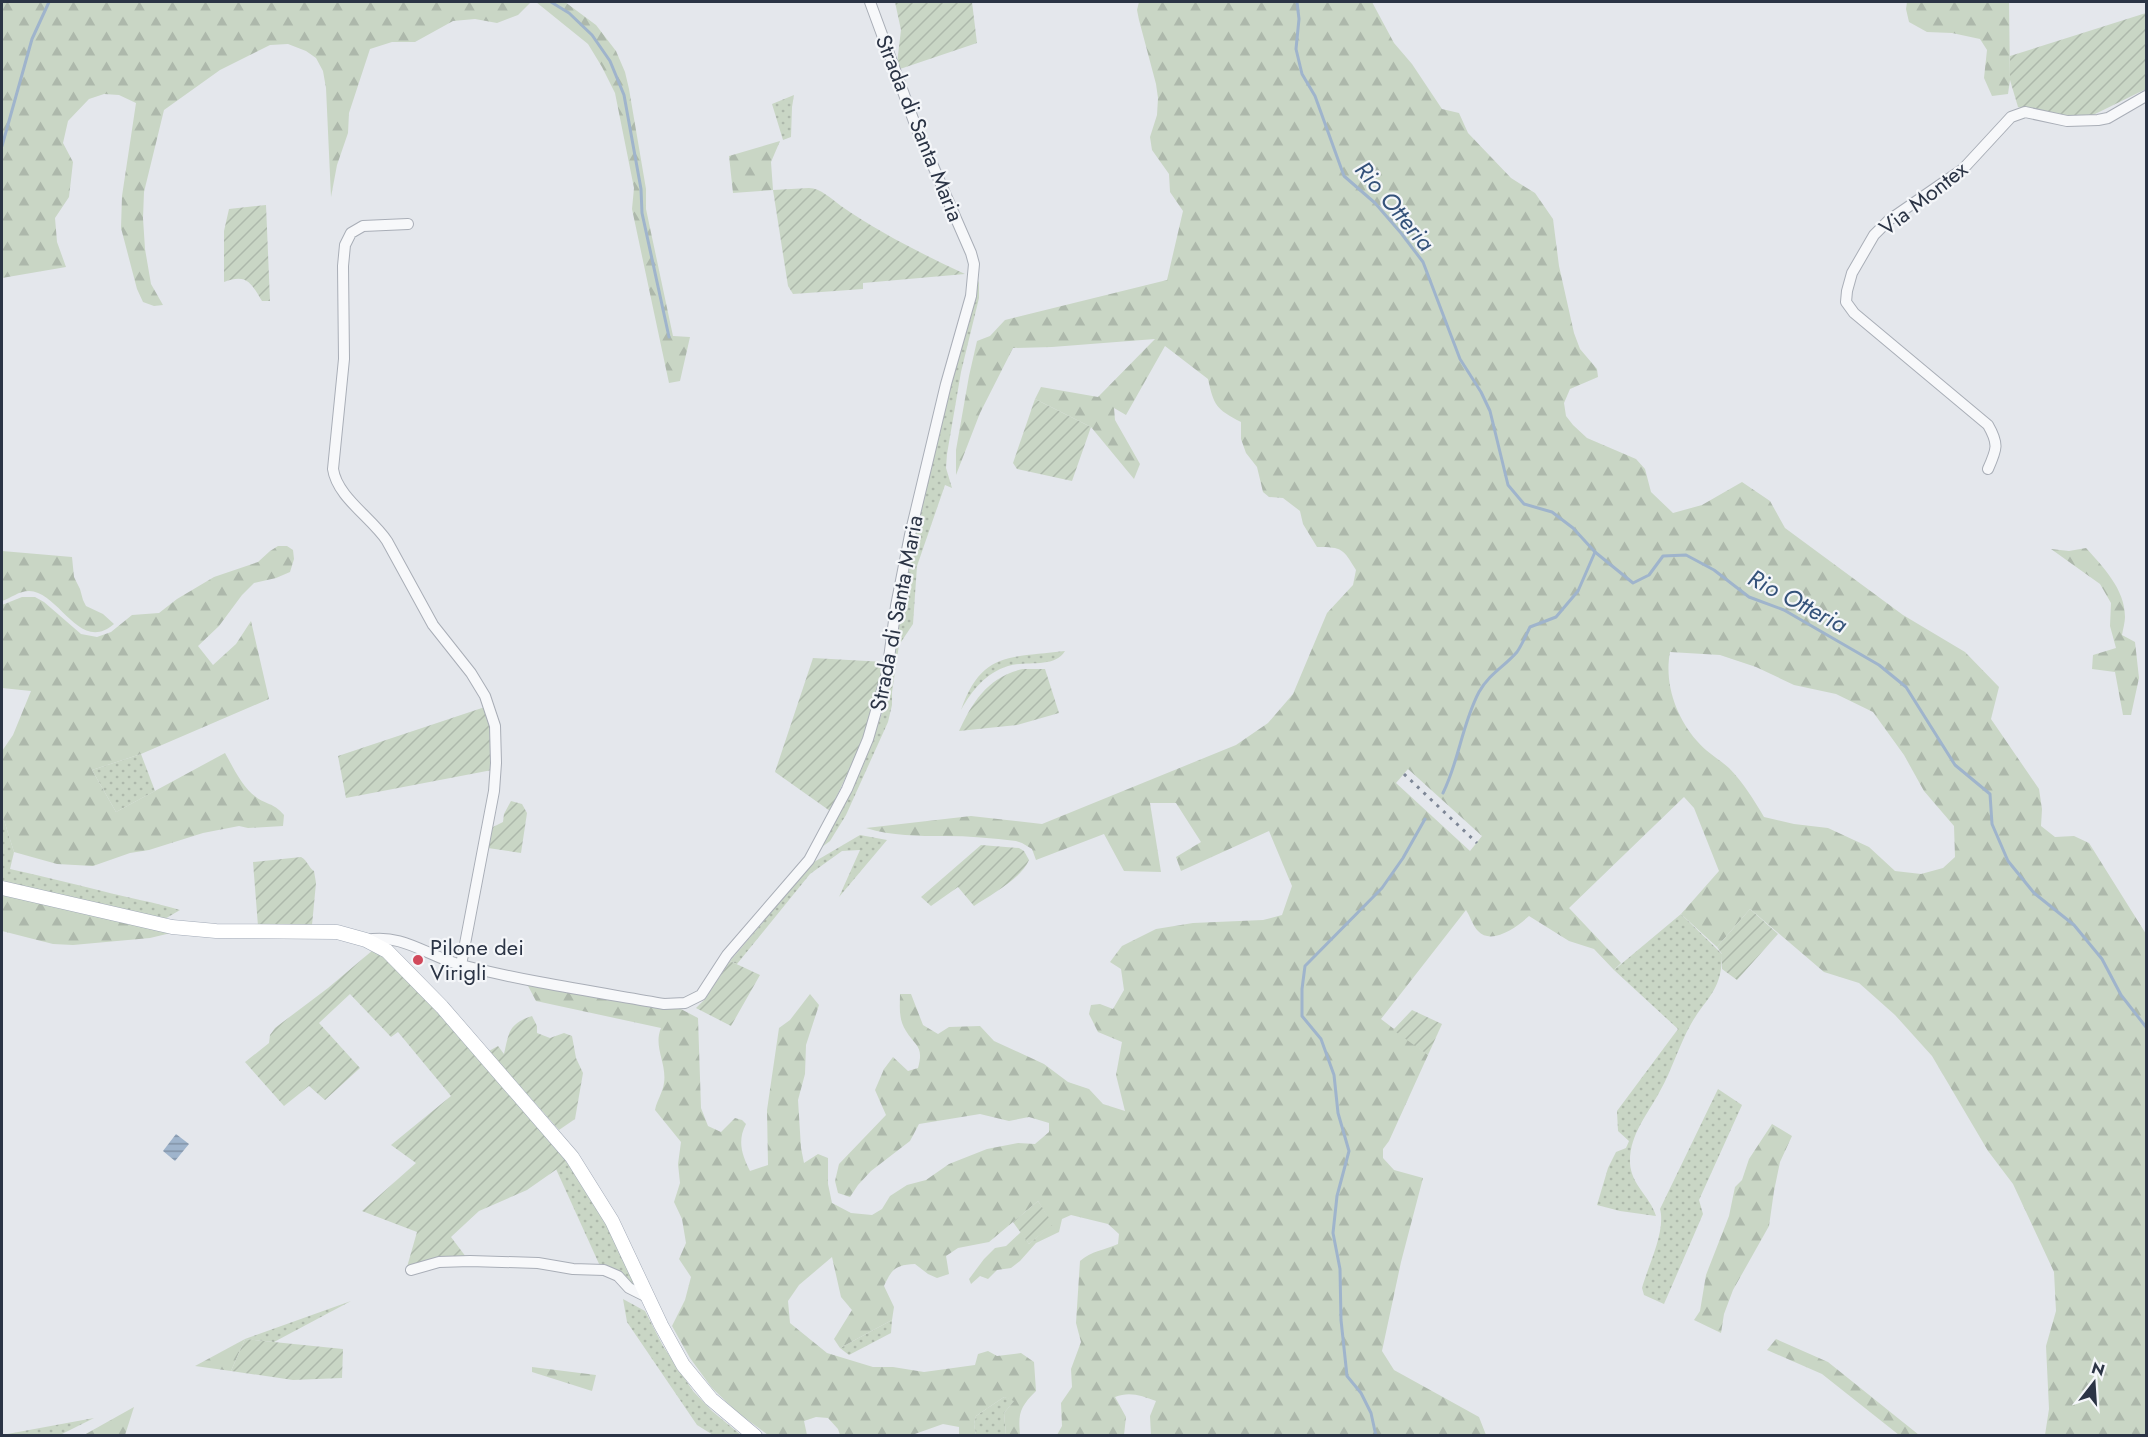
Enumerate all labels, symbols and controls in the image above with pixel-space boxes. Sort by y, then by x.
street label: Strada di Santa Maria [868,30,972,226]
water label: Rio Otteria [1347,153,1443,259]
street label: Via Montex [1872,153,1975,243]
street label: Strada di Santa Maria [861,512,931,714]
water label: Rio Otteria [1742,560,1854,642]
place label: Pilone dei Virigli [430,931,524,988]
marker: Pilone dei Virigli [411,953,425,967]
north arrow [2064,1353,2124,1413]
text: N [2089,1356,2108,1382]

